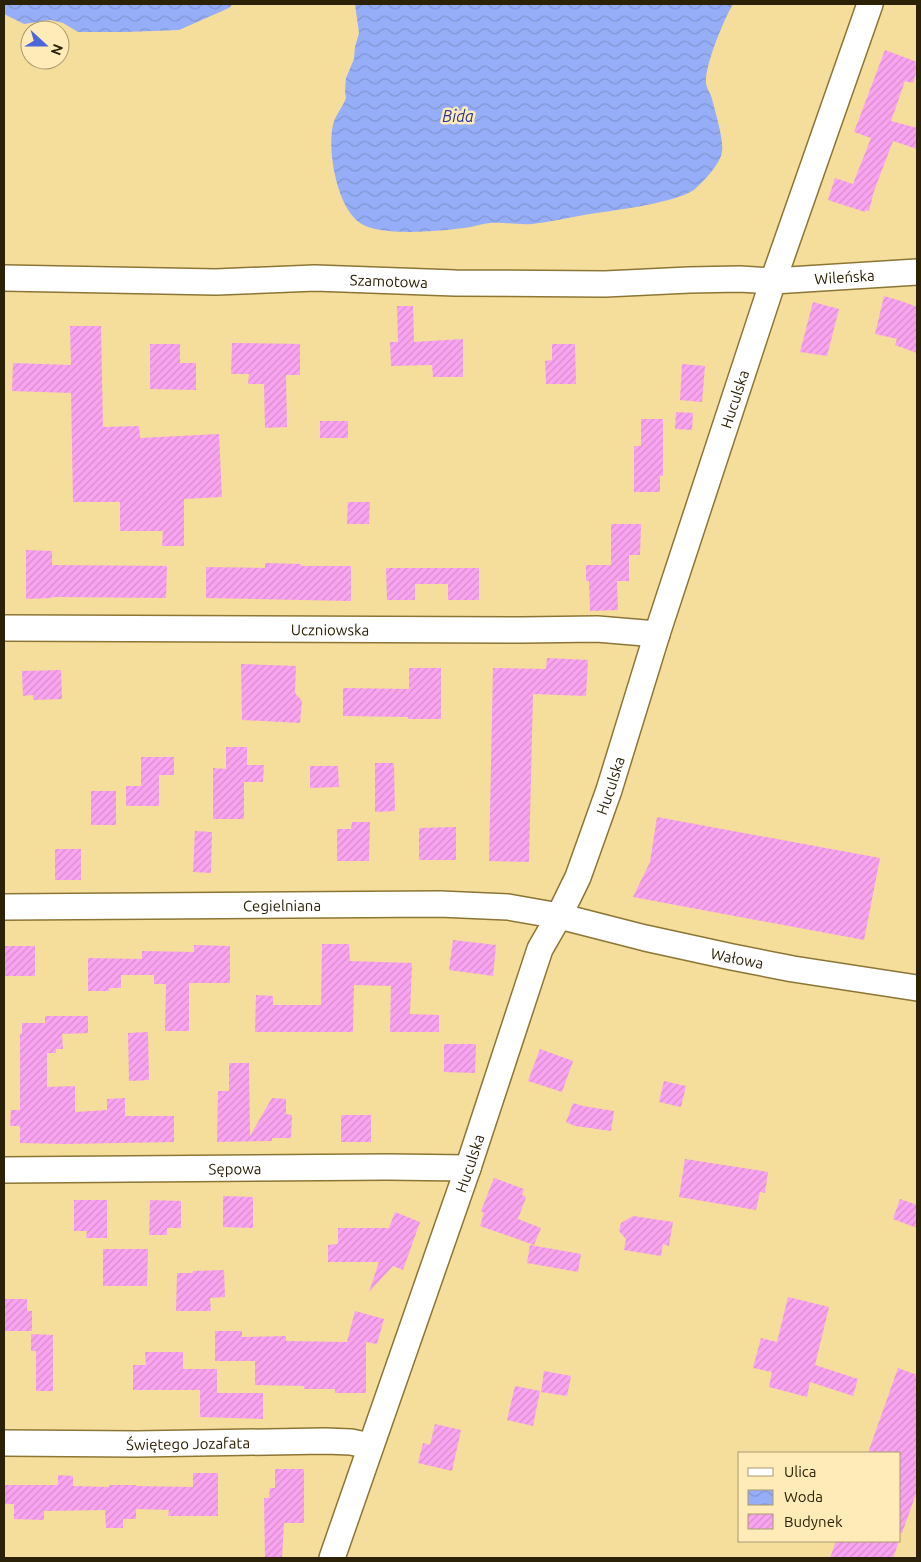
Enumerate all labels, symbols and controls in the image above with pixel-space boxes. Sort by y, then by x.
north arrow [20,20,70,70]
text: N [48,42,66,57]
water label: Bida [442,107,474,125]
street label: Wileńska [814,266,875,287]
street label: Szamotowa [349,271,428,291]
street label: Huculska [717,368,752,430]
street label: Uczniowska [291,621,369,638]
street label: Huculska [592,754,627,817]
street label: Cegielniana [243,896,321,914]
street label: Wałowa [709,944,765,972]
street label: Huculska [452,1132,487,1195]
street label: Sępowa [208,1159,262,1177]
street label: Świętego Jozafata [126,1434,250,1453]
legend [738,1452,901,1542]
text: Ulica [784,1463,816,1480]
text: Woda [784,1488,823,1505]
text: Budynek [784,1513,843,1530]

